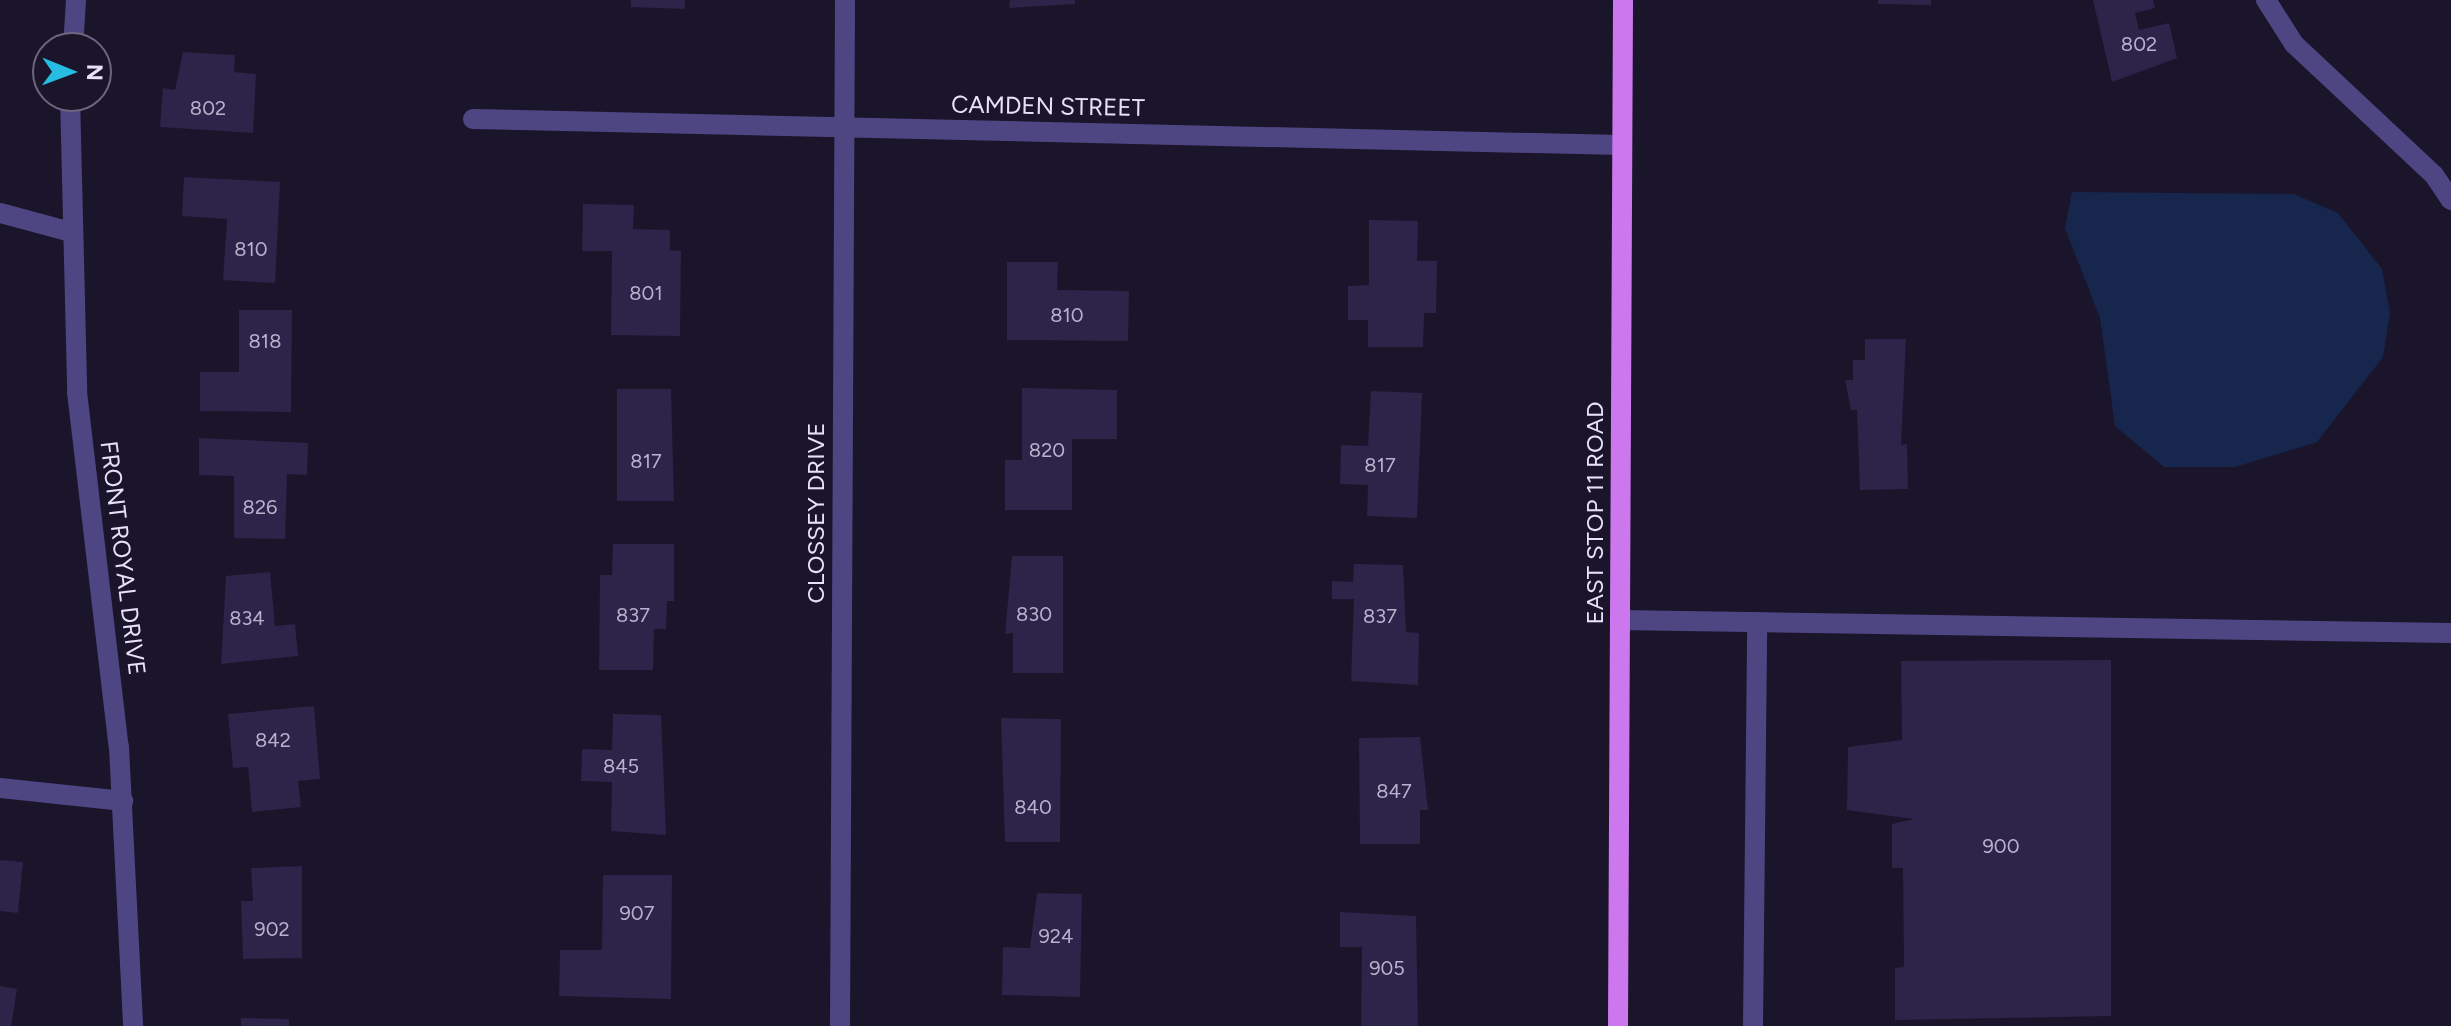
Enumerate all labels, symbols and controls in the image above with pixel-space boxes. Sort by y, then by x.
north arrow [32,32,112,112]
house number: 802 [2121,32,2157,56]
text: N [81,64,108,81]
street label: CAMDEN STREET [951,90,1145,122]
house number: 802 [190,96,226,120]
house number: 810 [234,237,268,261]
house number: 801 [629,281,663,305]
house number: 810 [1050,303,1084,327]
house number: 818 [249,329,281,353]
street label: EAST STOP 11 ROAD [1581,402,1609,624]
street label: CLOSSEY DRIVE [802,423,830,603]
house number: 820 [1029,438,1065,462]
street label: FRONT ROYAL DRIVE [94,439,152,677]
house number: 817 [630,449,662,473]
house number: 817 [1364,453,1396,477]
house number: 826 [243,495,277,519]
house number: 830 [1016,602,1052,626]
house number: 837 [616,603,650,627]
house number: 837 [1363,604,1397,628]
house number: 834 [229,606,265,630]
house number: 842 [255,728,291,752]
house number: 845 [603,754,639,778]
house number: 847 [1376,779,1412,803]
house number: 840 [1014,795,1052,819]
house number: 900 [1983,834,2019,858]
house number: 907 [620,901,654,925]
house number: 902 [254,917,290,941]
house number: 924 [1039,924,1073,948]
house number: 905 [1369,956,1405,980]

